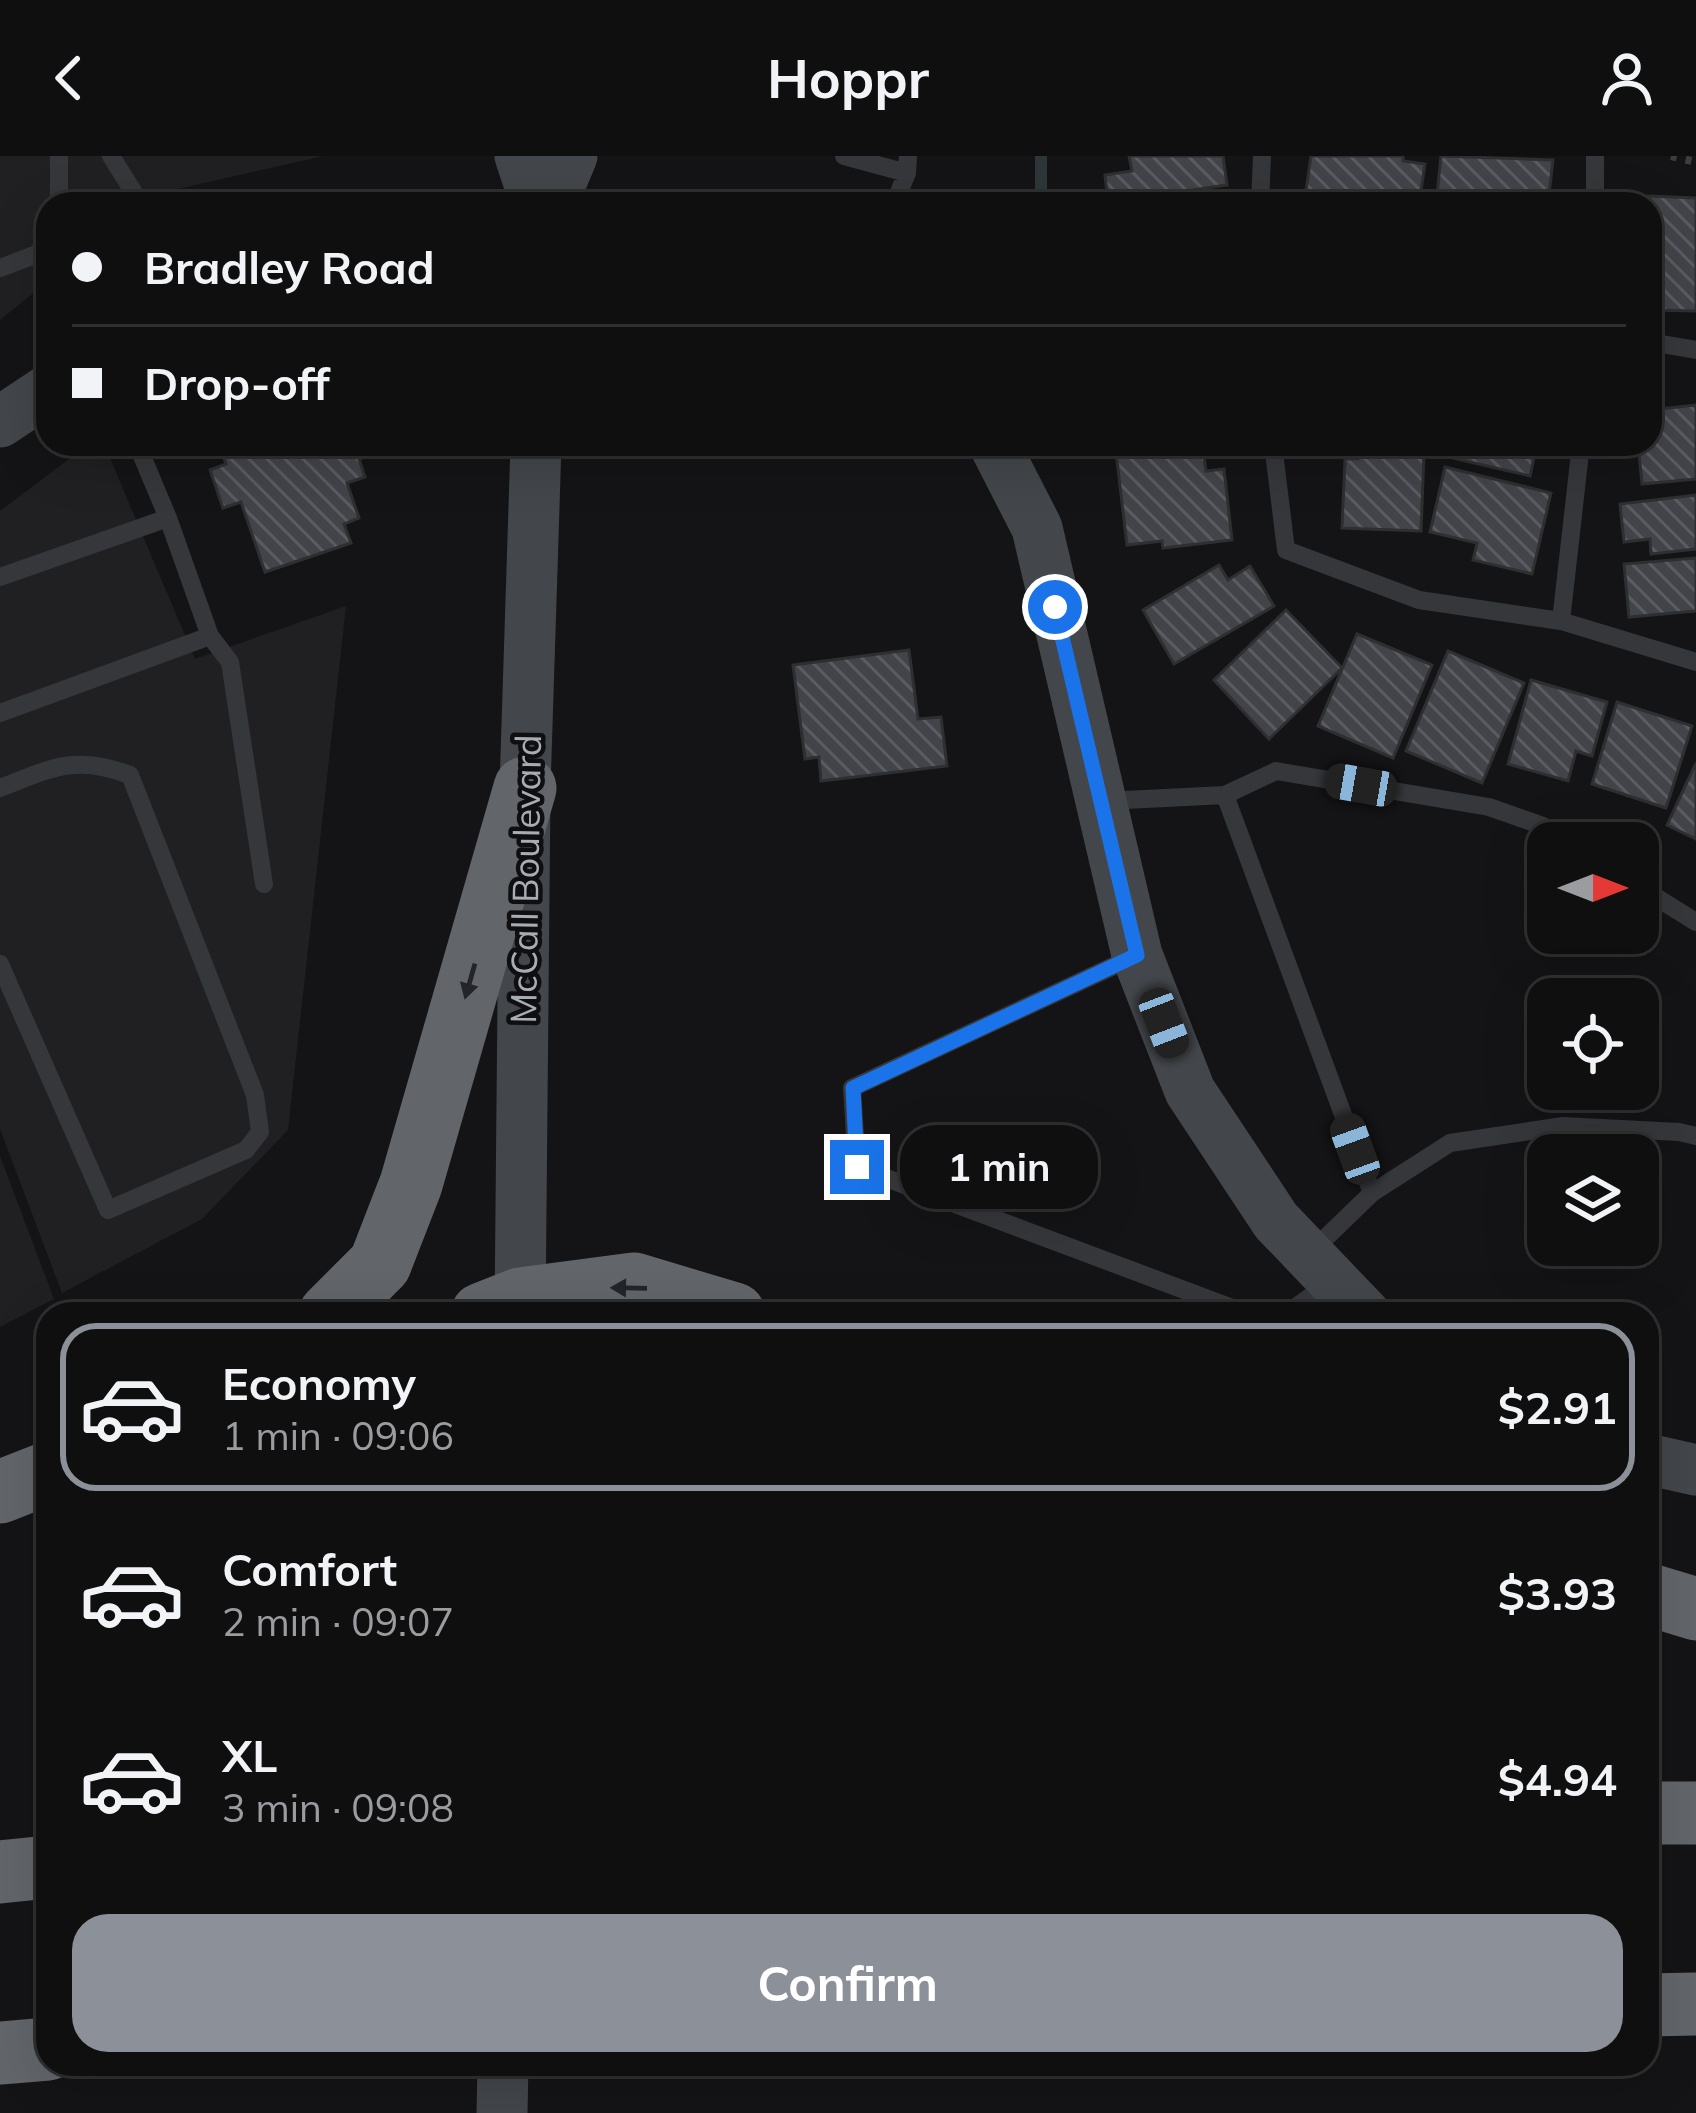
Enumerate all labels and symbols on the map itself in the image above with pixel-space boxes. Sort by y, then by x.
route start [1028,580,1082,634]
street label: McCall Boulevard [500,734,550,1024]
car [1322,761,1400,809]
north arrow [1527,822,1659,954]
one-way arrow [459,963,478,1000]
car [1134,983,1194,1063]
car [1326,1109,1384,1189]
callout: 1 min [899,1125,1097,1209]
route end [830,1140,884,1194]
one-way arrow [609,1278,647,1297]

